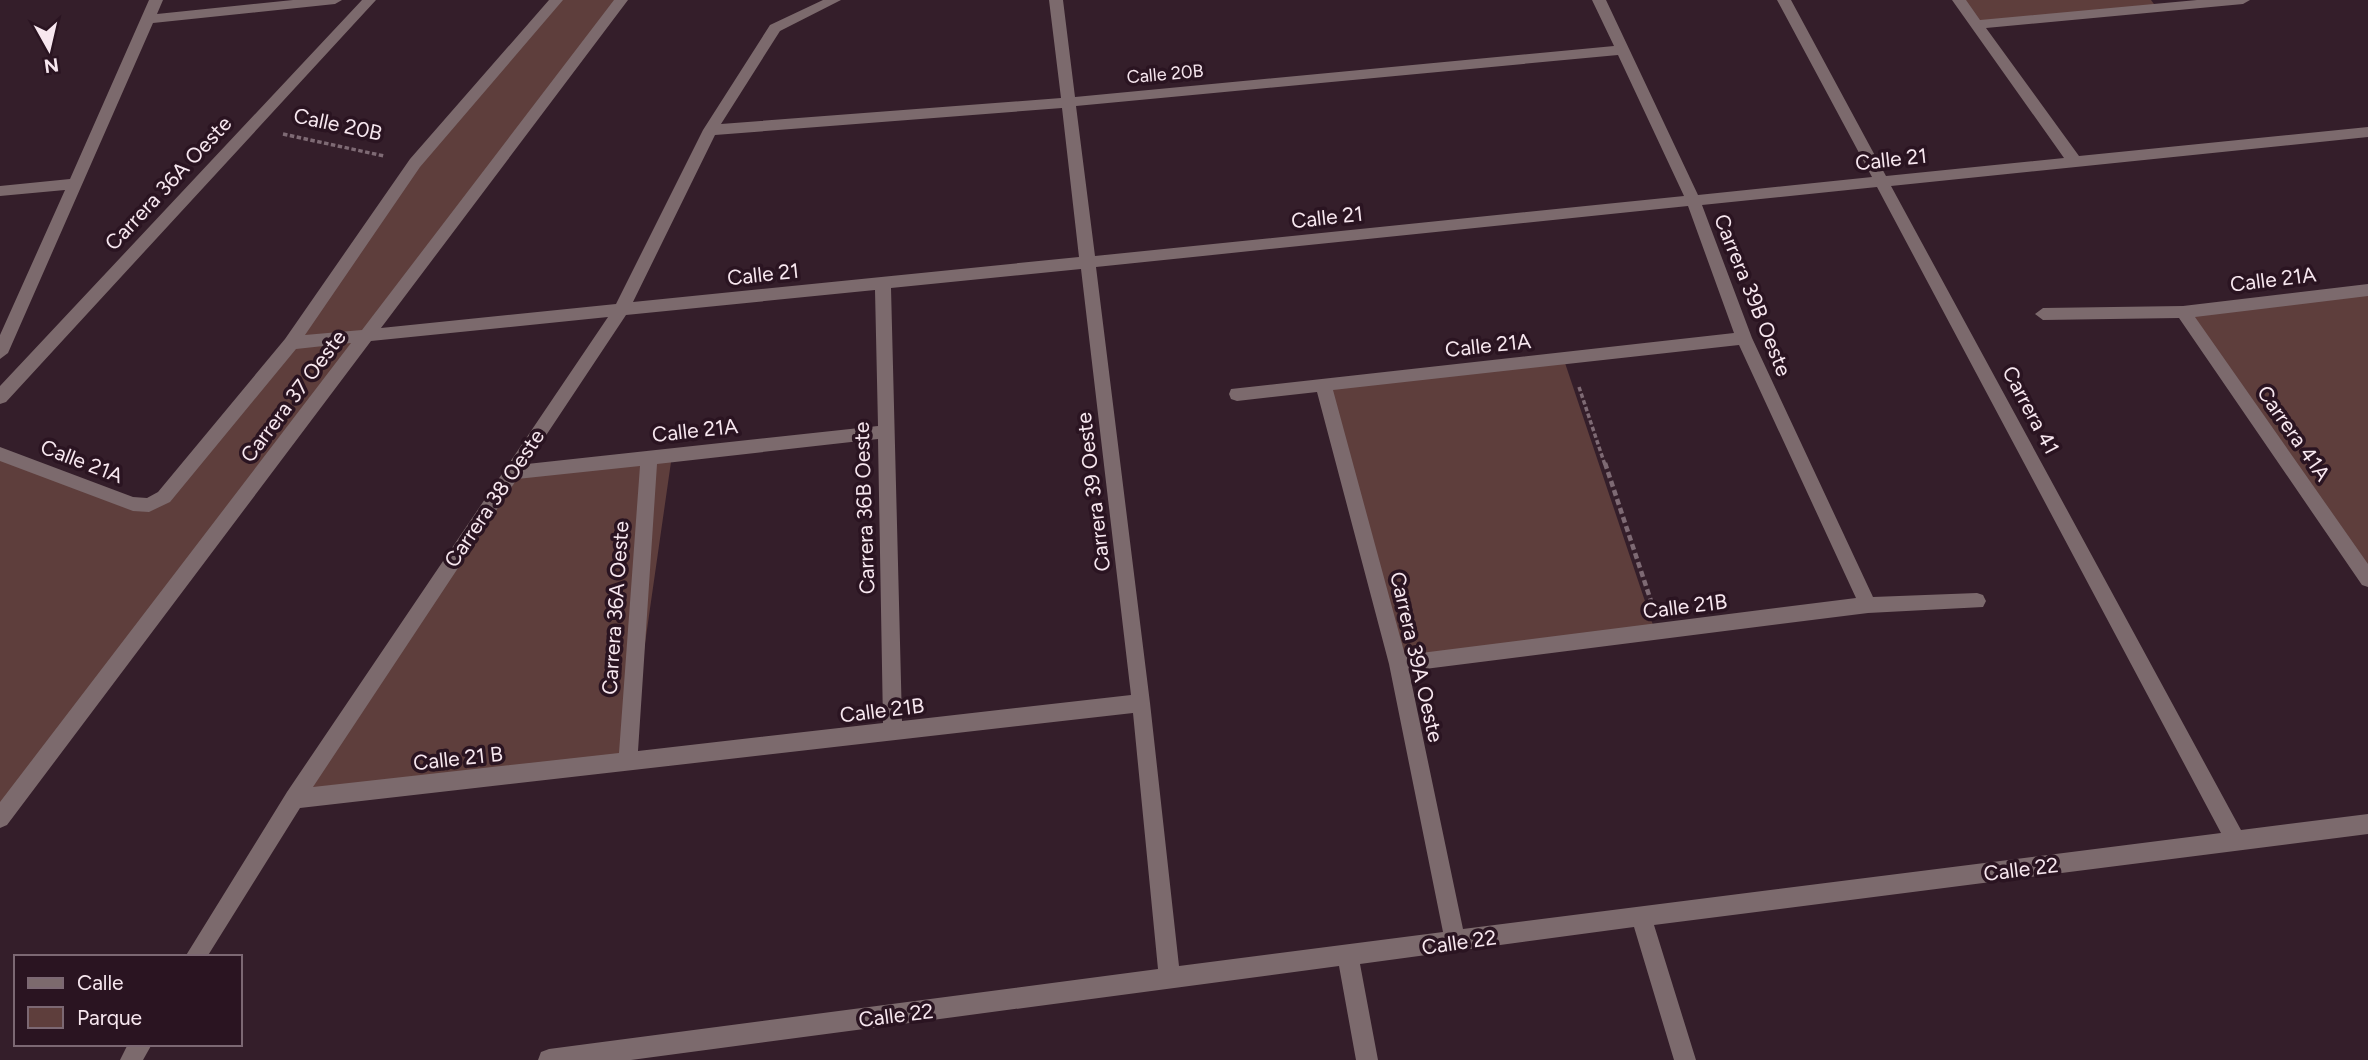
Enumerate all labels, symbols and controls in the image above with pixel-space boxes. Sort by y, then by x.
north arrow [14,14,84,84]
text: N [42,53,60,78]
street label: Calle 20B [1126,60,1204,88]
street label: Calle 20B [291,102,385,146]
street label: Carrera 36A Oeste [99,111,237,255]
street label: Calle 21 [1854,143,1928,175]
street label: Calle 21 [1290,201,1364,233]
street label: Carrera 39B Oeste [1709,210,1797,380]
street label: Calle 21 [726,258,800,290]
street label: Calle 21A [2229,261,2317,297]
street label: Carrera 37 Oeste [235,325,351,467]
street label: Calle 21A [1444,328,1532,362]
street label: Carrera 41 [1997,362,2065,458]
street label: Carrera 41A [2252,381,2336,485]
street label: Carrera 39 Oeste [1071,411,1115,573]
street label: Calle 21A [651,413,739,447]
street label: Carrera 36B Oeste [848,421,880,595]
street label: Carrera 38 Oeste [439,424,549,572]
street label: Calle 21A [37,434,127,488]
street label: Carrera 36A Oeste [596,520,634,696]
street label: Carrera 39A Oeste [1385,569,1449,745]
street label: Calle 21B [1641,588,1729,624]
street label: Calle 21B [838,692,926,728]
street label: Calle 21 B [412,741,504,775]
street label: Calle 22 [1982,852,2060,886]
street label: Calle 22 [1420,924,1498,960]
legend [14,955,242,1046]
text: Calle [77,970,124,995]
street label: Calle 22 [857,998,935,1032]
text: Parque [77,1005,142,1030]

